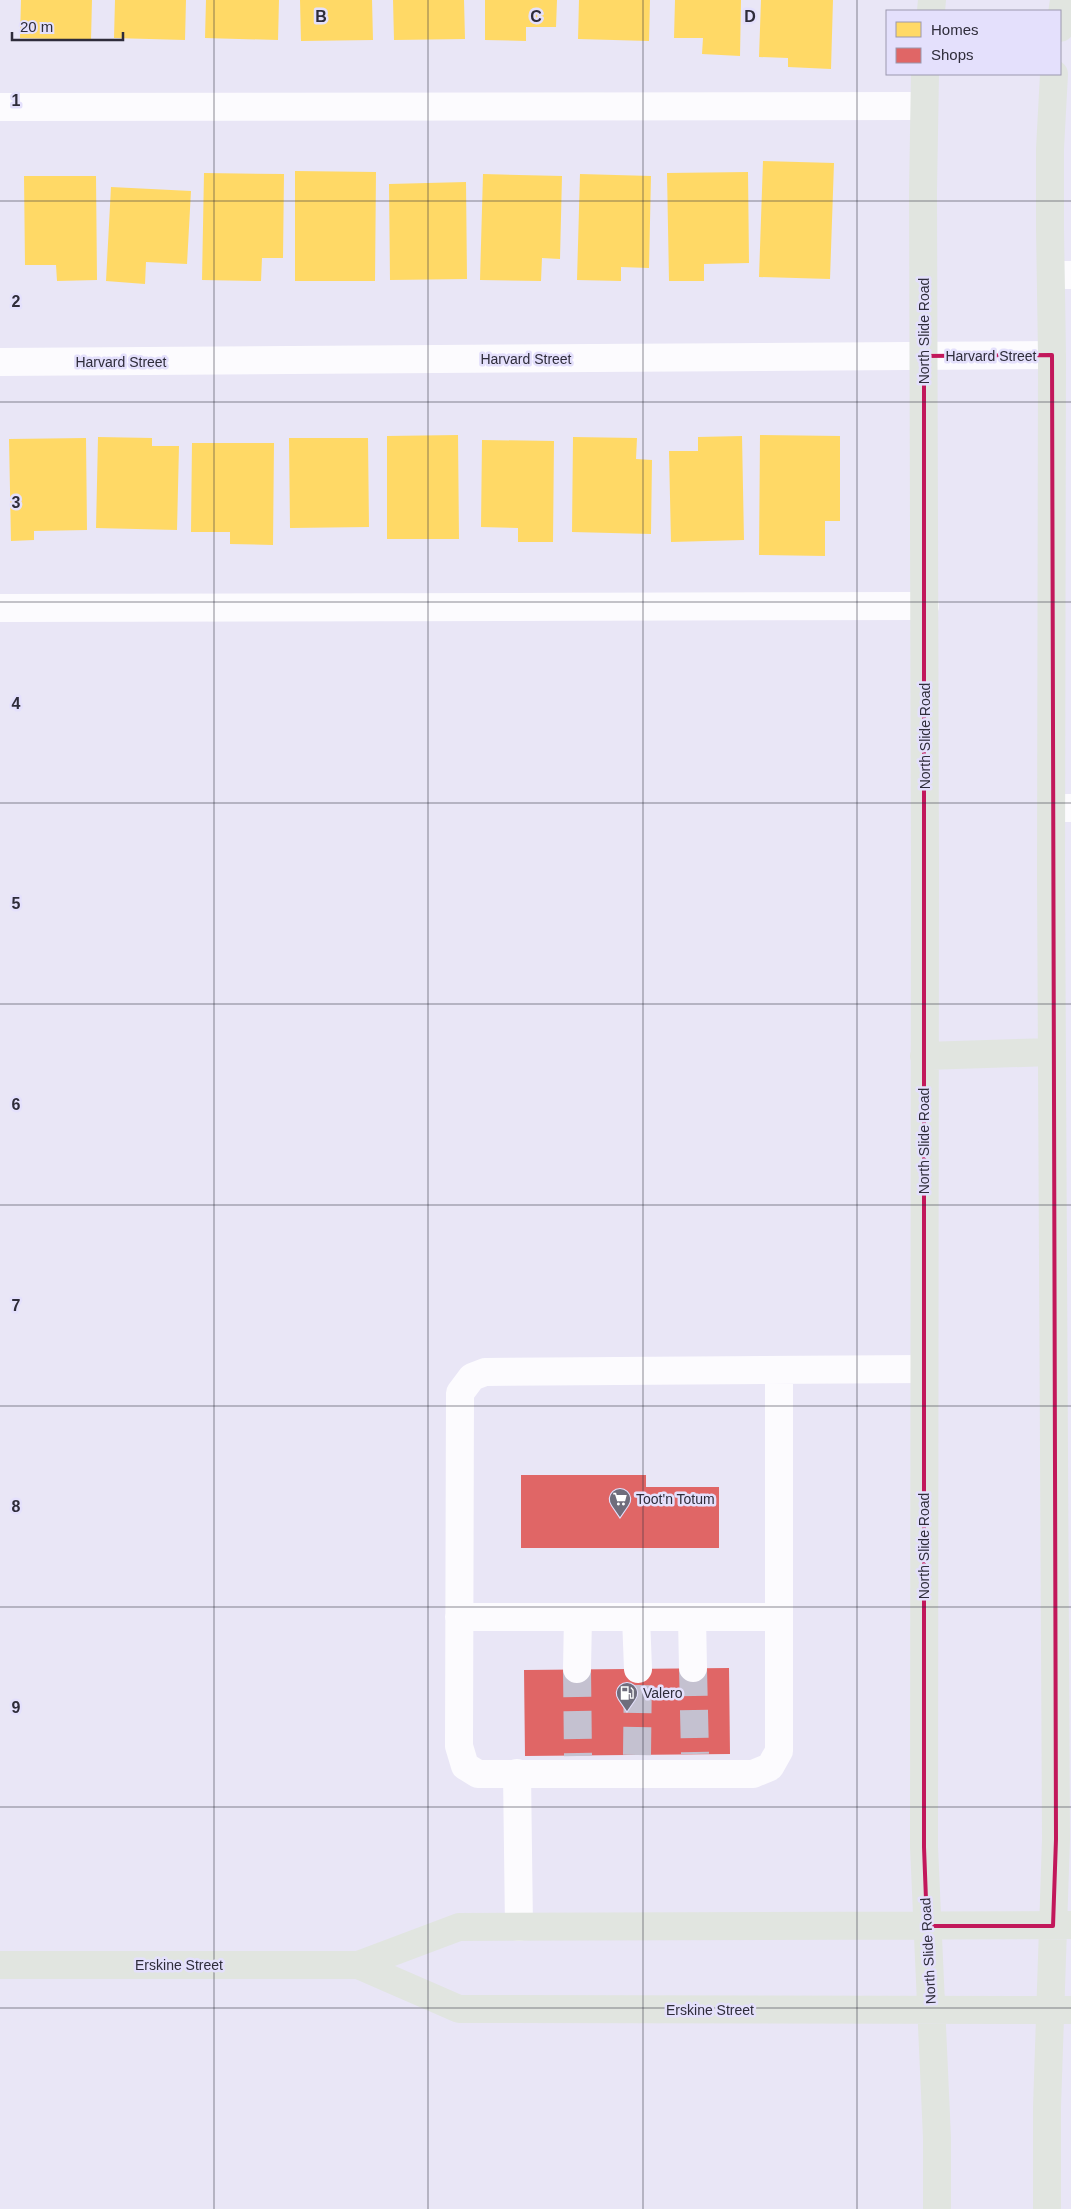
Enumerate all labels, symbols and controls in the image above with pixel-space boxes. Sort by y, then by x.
text: B [315,8,327,25]
text: C [530,8,542,25]
text: D [744,8,756,25]
scale bar [12,10,124,42]
legend [886,10,1061,75]
text: 20 m [20,18,53,35]
text: Homes [931,21,979,38]
text: Shops [931,46,974,63]
text: 1 [12,92,21,109]
street label: North Slide Road [916,278,932,384]
text: 2 [12,293,21,310]
street label: Harvard Street [945,348,1037,364]
street label: Harvard Street [480,351,572,367]
street label: Harvard Street [75,354,167,370]
text: 3 [12,494,21,511]
street label: North Slide Road [917,683,933,789]
text: 4 [12,695,21,712]
text: 5 [12,895,21,912]
street label: North Slide Road [916,1088,932,1194]
text: 6 [12,1096,21,1113]
text: 7 [12,1297,21,1314]
supermarket icon: Toot'n Totum [608,1487,632,1518]
place label: Toot'n Totum [636,1491,715,1507]
street label: North Slide Road [916,1493,932,1599]
text: 8 [12,1498,21,1515]
fuel station icon: Valero [615,1681,639,1712]
place label: Valero [643,1685,683,1701]
text: 9 [12,1699,21,1716]
street label: North Slide Road [917,1897,939,2005]
street label: Erskine Street [135,1957,223,1973]
street label: Erskine Street [666,2002,754,2018]

